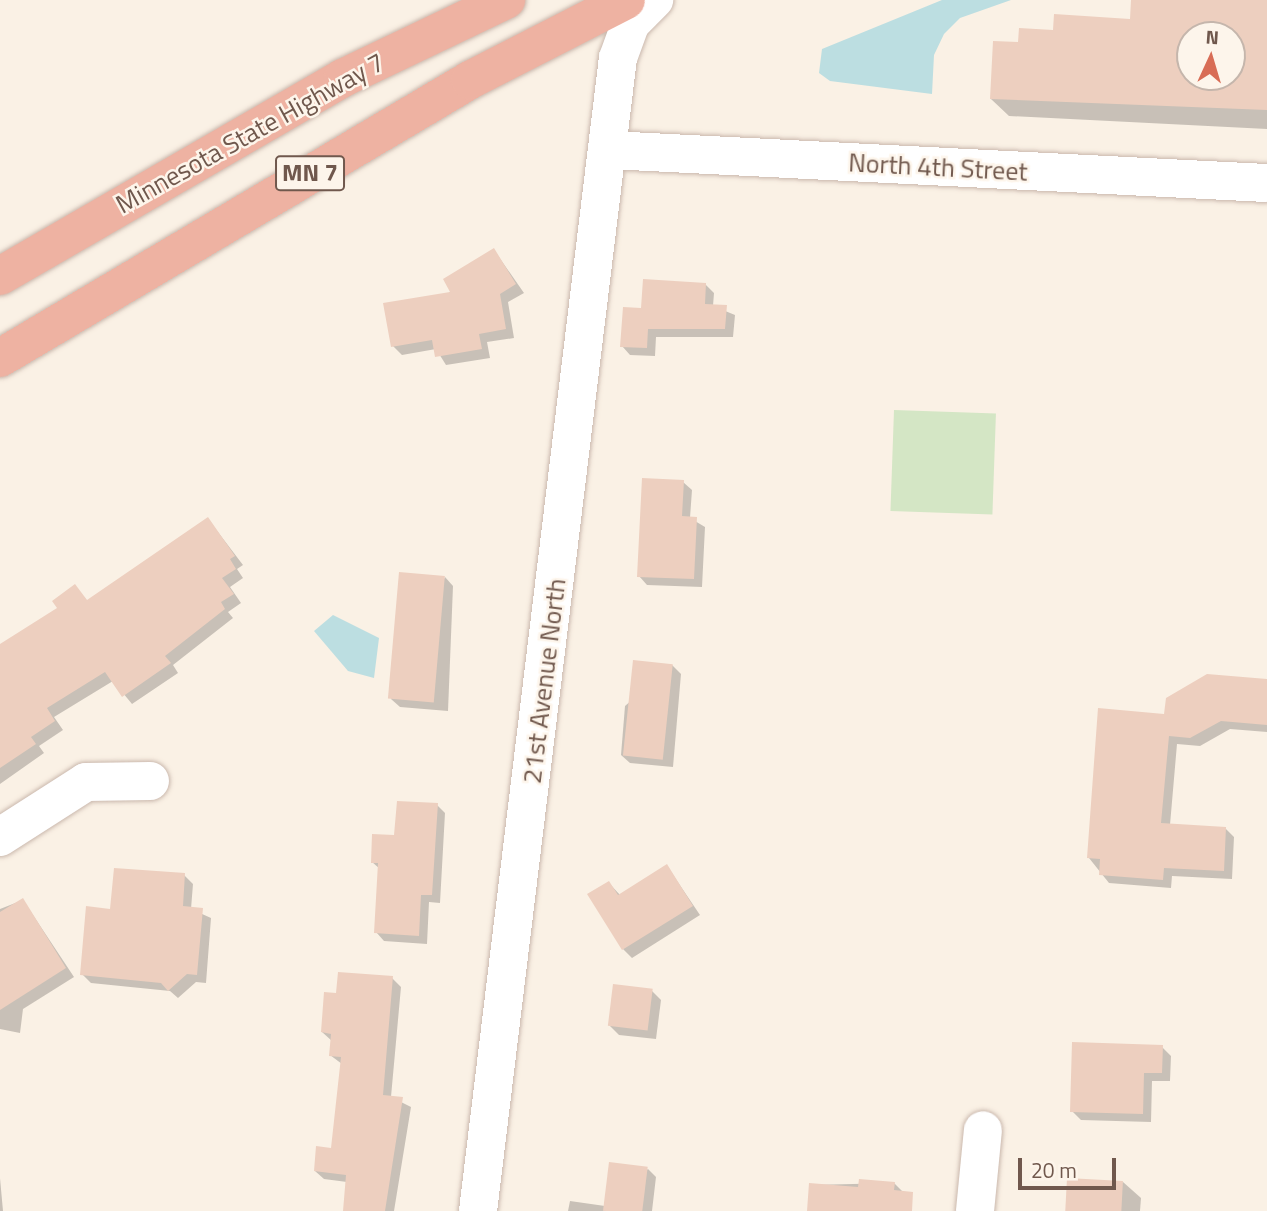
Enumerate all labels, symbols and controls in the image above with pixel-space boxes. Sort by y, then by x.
north arrow [1176,21,1246,91]
text: N [1205,22,1220,51]
street label: Minnesota State Highway 7 [110,46,390,220]
street label: North 4th Street [848,147,1028,187]
road number: MN 7 [275,153,345,194]
street label: 21st Avenue North [516,577,572,785]
scale bar [1022,1144,1120,1188]
text: 20 m [1031,1154,1077,1186]

